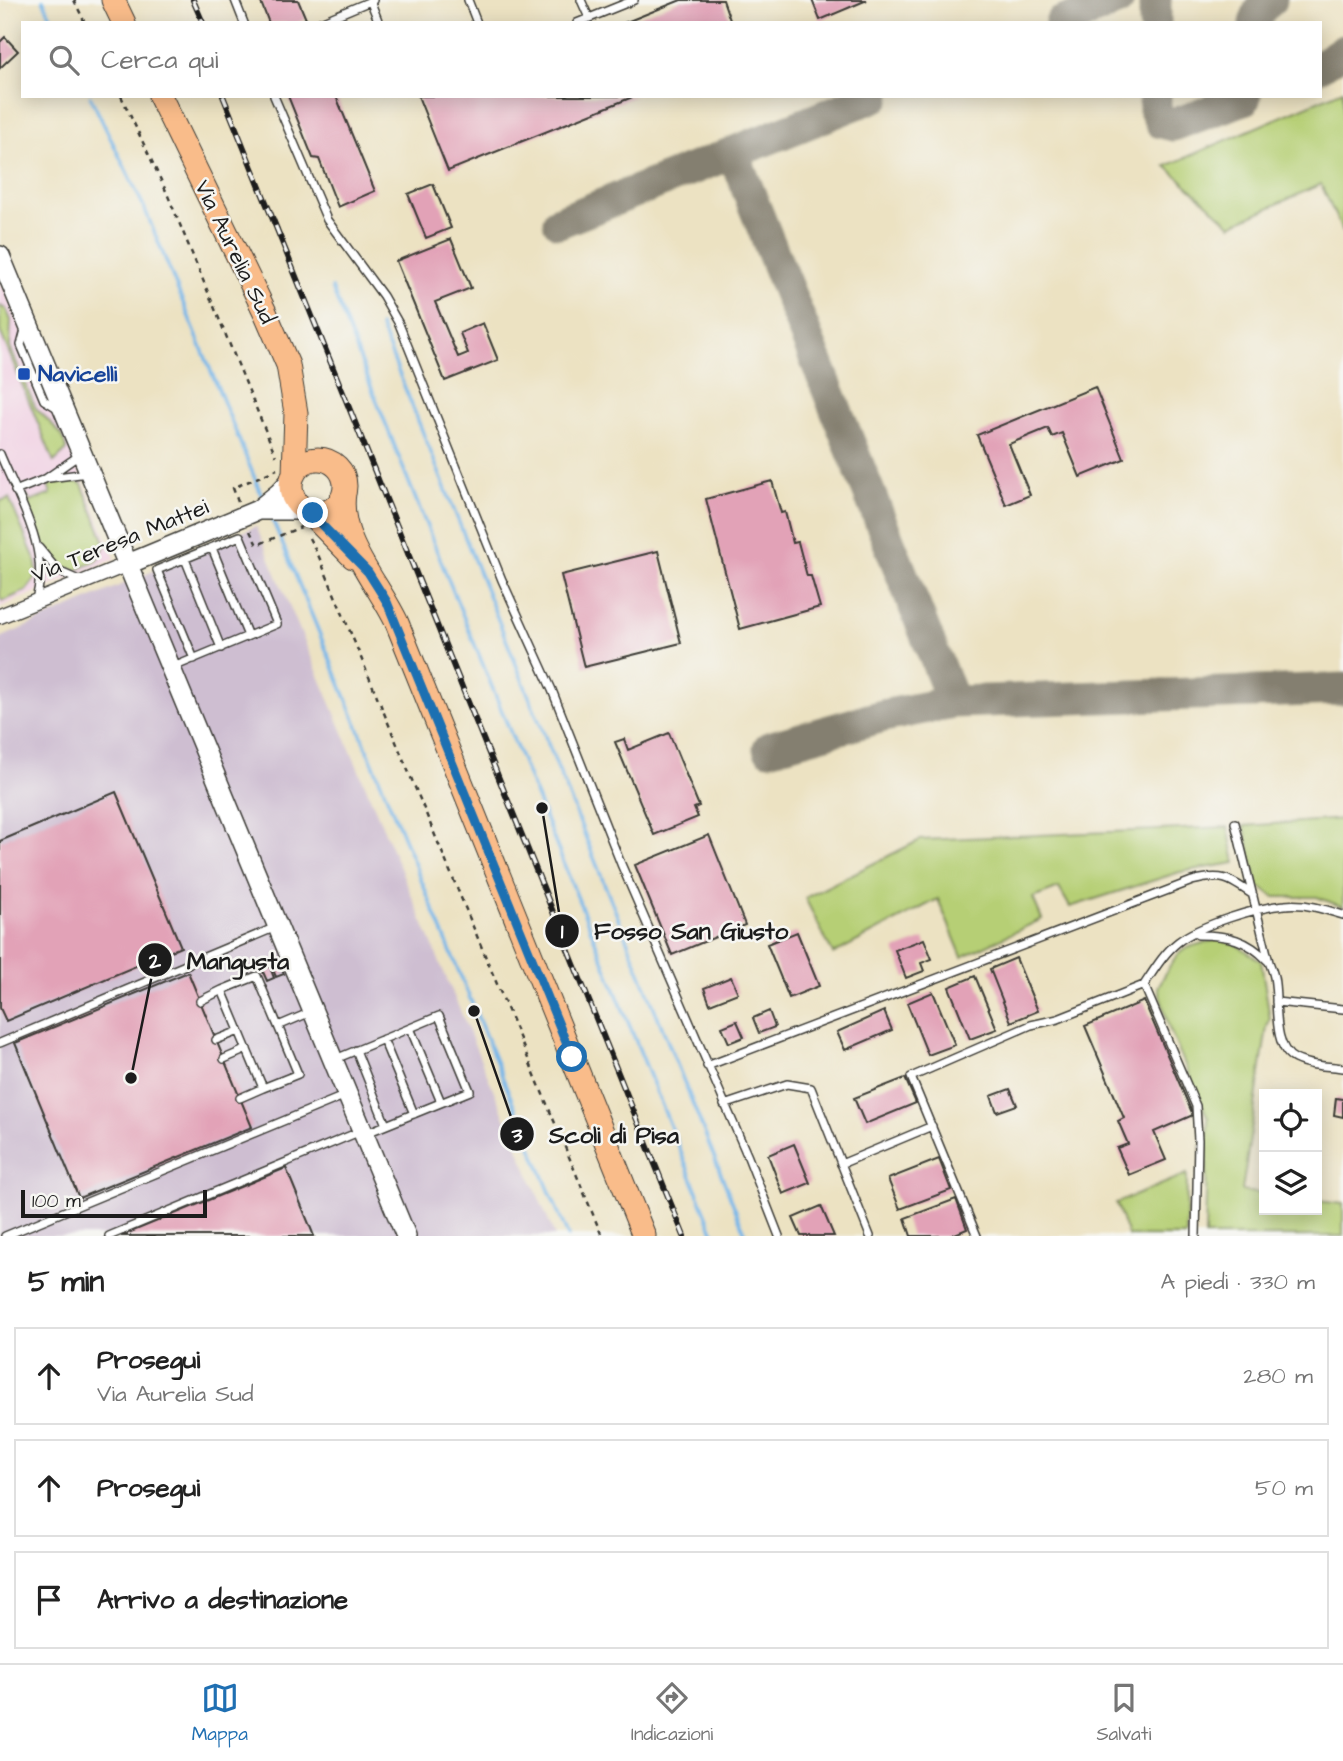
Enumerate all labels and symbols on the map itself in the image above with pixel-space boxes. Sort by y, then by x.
street label: Via Aurelia Sud [186,175,284,330]
place label: Navicelli [38,358,118,390]
marker: Navicelli [16,366,32,382]
street label: Via Teresa Mattei [27,491,214,591]
route end [297,497,328,528]
callout: Fosso San Giusto [545,908,802,953]
text: Fosso San Giusto [594,915,789,949]
text: 1 [561,917,564,946]
callout: Mangusta [138,938,303,983]
text: Mangusta [187,945,290,980]
text: 2 [148,947,162,976]
route start [556,1041,587,1072]
callout: Scoli di Pisa [500,1112,692,1157]
text: Scoli di Pisa [548,1119,680,1153]
text: 3 [511,1121,523,1150]
scale bar [21,1187,206,1219]

